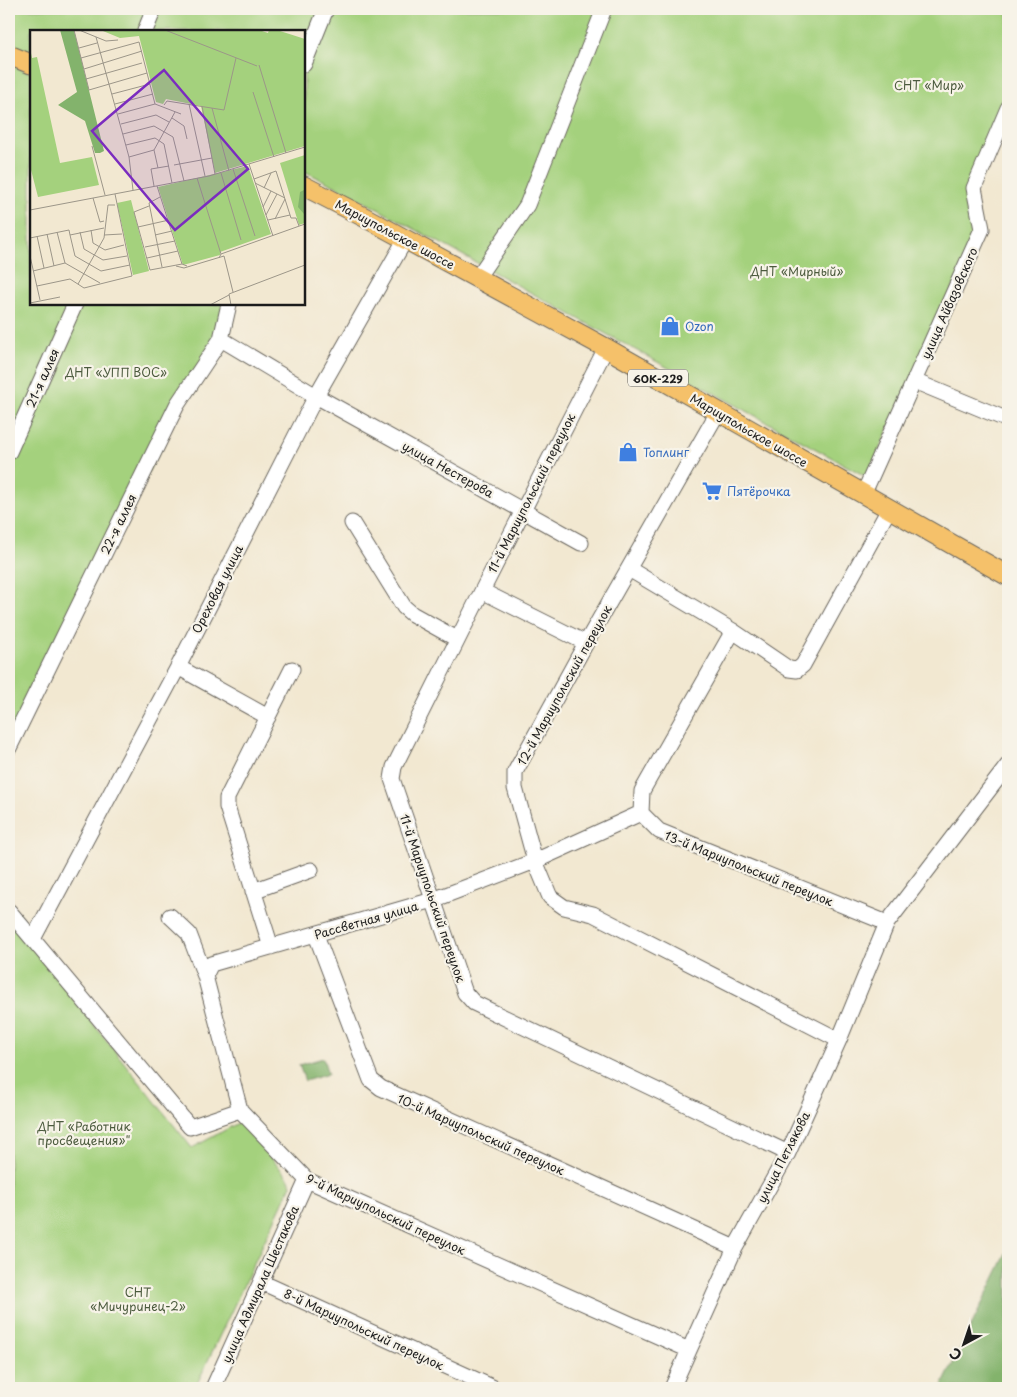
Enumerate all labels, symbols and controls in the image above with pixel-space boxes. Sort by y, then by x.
inset map [30,30,305,305]
park label: СНТ «Мир» [894,76,964,94]
street label: Мариупольское шоссе [332,195,458,273]
street label: улица Айвазовского [916,244,982,362]
park label: ДНТ «Мирный» [750,262,844,280]
shop icon: Ozon [659,315,681,337]
place label: Ozon [685,317,714,335]
street label: 21-я аллея [21,346,63,410]
park label: ДНТ «УПП ВОС» [64,363,167,381]
road number: 60К-229 [628,369,688,386]
street label: Мариупольское шоссе [687,389,811,471]
street label: 11-й Мариупольский переулок [483,409,580,576]
street label: улица Нестерова [399,436,497,502]
shop icon: Топлинг [617,441,639,463]
place label: Топлинг [643,443,690,461]
supermarket icon: Пятёрочка [701,480,723,502]
place label: Пятёрочка [727,482,791,500]
street label: 22-я аллея [96,491,140,557]
street label: Ореховая улица [187,541,247,636]
street label: 12-й Мариупольский переулок [512,601,616,768]
street label: 11-й Мариупольский переулок [396,811,471,985]
street label: 13-й Мариупольский переулок [662,826,837,910]
street label: Рассветная улица [312,896,421,943]
street label: 10-й Мариупольский переулок [395,1089,568,1179]
street label: улица Петлякова [752,1108,814,1206]
park label: ДНТ «Работник просвещения»" [36,1117,131,1149]
street label: 9-й Мариупольский переулок [303,1169,469,1259]
street label: улица Адмирала Шестакова [217,1202,303,1366]
park label: СНТ «Мичуринец-2» [90,1283,186,1315]
street label: 8-й Мариупольский переулок [281,1284,448,1374]
north arrow [940,1320,990,1370]
text: С [945,1343,966,1366]

